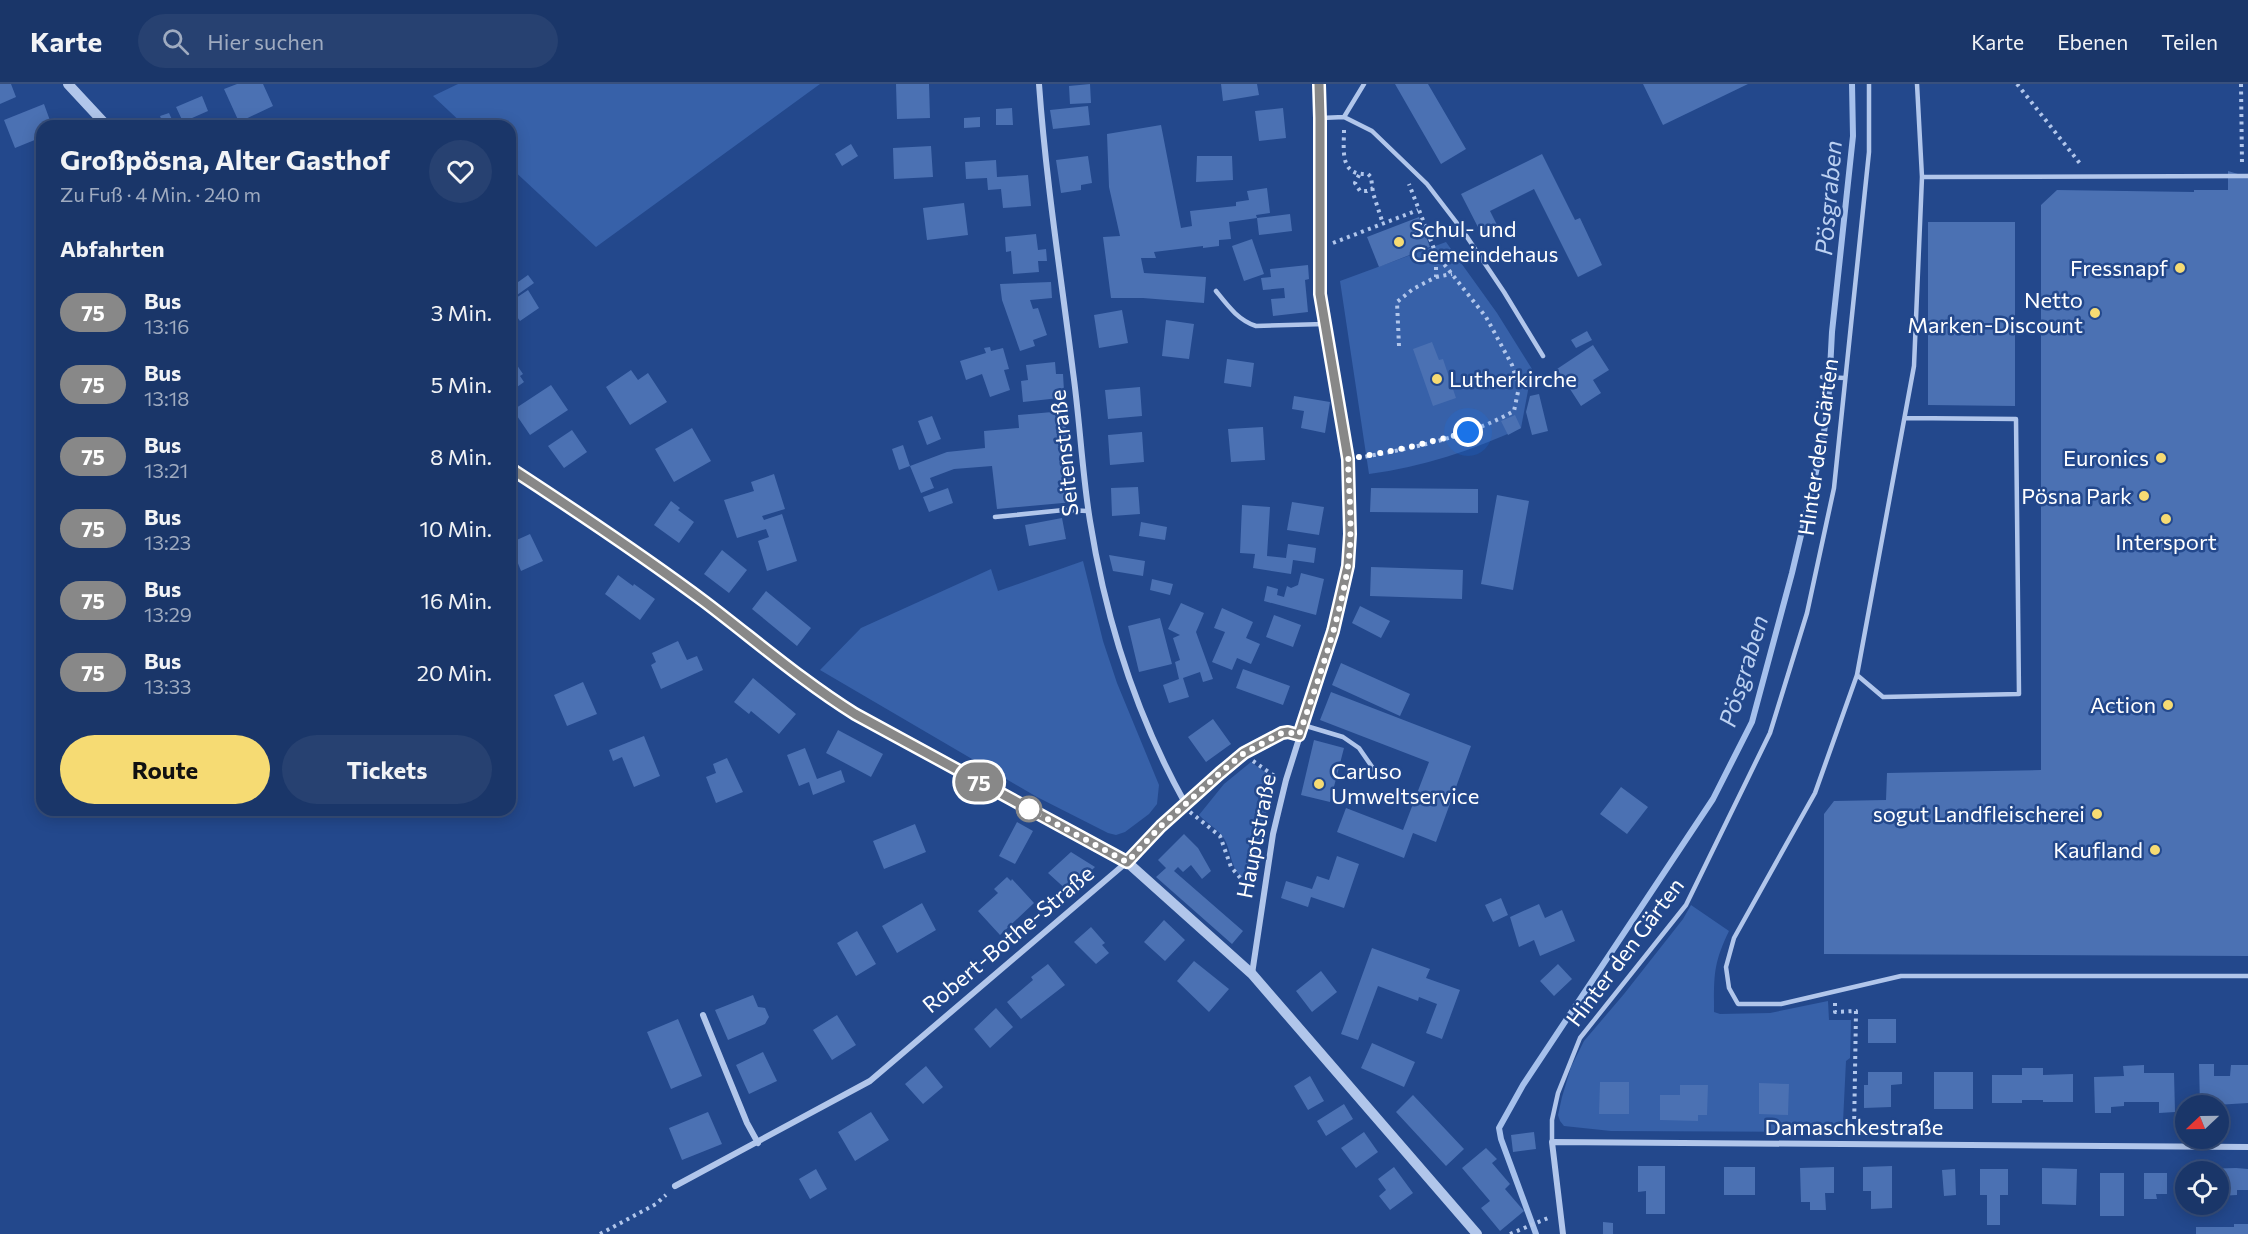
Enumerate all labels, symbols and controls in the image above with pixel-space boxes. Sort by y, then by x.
search box [138,14,558,68]
text: Karte [30,24,102,58]
icon: search [159,25,192,58]
text: Hier suchen [207,28,324,55]
text: Karte [1971,29,2024,54]
text: Ebenen [2057,29,2128,54]
text: Teilen [2161,29,2218,54]
water label: Pösgraben [1808,139,1847,257]
button: heart [429,140,492,203]
text: Großpösna, Alter Gasthof [60,142,390,176]
text: Zu Fuß · 4 Min. · 240 m [60,182,261,206]
place label: Schul- und Gemeindehaus [1411,215,1559,267]
text: Abfahrten [60,235,164,262]
marker: Schul- und Gemeindehaus [1392,235,1406,249]
place label: Fressnapf [2070,254,2168,281]
marker: Fressnapf [2173,261,2187,275]
place label: Netto Marken-Discount [1907,286,2083,338]
text: Bus [144,287,181,314]
text: 3 Min. [431,299,492,326]
text: 75 [81,300,105,325]
marker: Netto Marken-Discount [2088,306,2102,320]
text: 13:16 [144,314,189,338]
street label: Hinter den Gärten [1792,357,1843,537]
text: Bus [144,359,181,386]
place label: Lutherkirche [1449,365,1577,392]
text: 5 Min. [431,371,492,398]
text: 75 [81,372,105,397]
marker: Lutherkirche [1430,372,1444,386]
text: 13:18 [144,386,189,410]
street label: Seitenstraße [1043,388,1084,518]
your location [1453,417,1483,447]
text: Bus [144,431,181,458]
text: 8 Min. [430,443,492,470]
text: 75 [81,444,105,469]
place label: Euronics [2063,444,2149,471]
marker: Euronics [2154,451,2168,465]
text: 13:21 [144,458,188,482]
place label: Pösna Park [2021,482,2132,509]
marker: Pösna Park [2137,489,2151,503]
text: Bus [144,503,181,530]
marker: Intersport [2159,512,2173,526]
text: 10 Min. [420,515,492,542]
text: 75 [81,516,105,541]
place label: Intersport [2115,528,2217,555]
text: 13:23 [144,530,191,554]
text: Bus [144,575,181,602]
text: 16 Min. [421,587,492,614]
text: 75 [81,588,105,613]
text: 13:29 [144,602,192,626]
water label: Pösgraben [1712,611,1773,730]
text: Bus [144,647,181,674]
text: 20 Min. [417,659,492,686]
text: 75 [81,660,105,685]
text: 13:33 [144,674,191,698]
place label: Action [2090,691,2156,718]
marker: Action [2161,698,2175,712]
button: Route [60,735,270,804]
button: Tickets [282,735,492,804]
place label: Caruso Umweltservice [1331,757,1479,809]
line badge: 75 [952,762,1006,802]
text: 75 [967,770,991,795]
street label: Hauptstraße [1230,771,1281,900]
marker: Caruso Umweltservice [1312,777,1326,791]
unlabelled marker [1016,796,1042,822]
place label: sogut Landfleischerei [1873,800,2085,827]
marker: sogut Landfleischerei [2090,807,2104,821]
place label: Kaufland [2053,836,2143,863]
marker: Kaufland [2148,843,2162,857]
street label: Robert-Bothe-Straße [917,859,1099,1018]
street label: Hinter den Gärten [1560,872,1689,1031]
north arrow [2175,1095,2229,1149]
map controls [2175,1095,2229,1215]
street label: Damaschkestraße [1765,1113,1943,1140]
button: locate [2175,1161,2229,1215]

